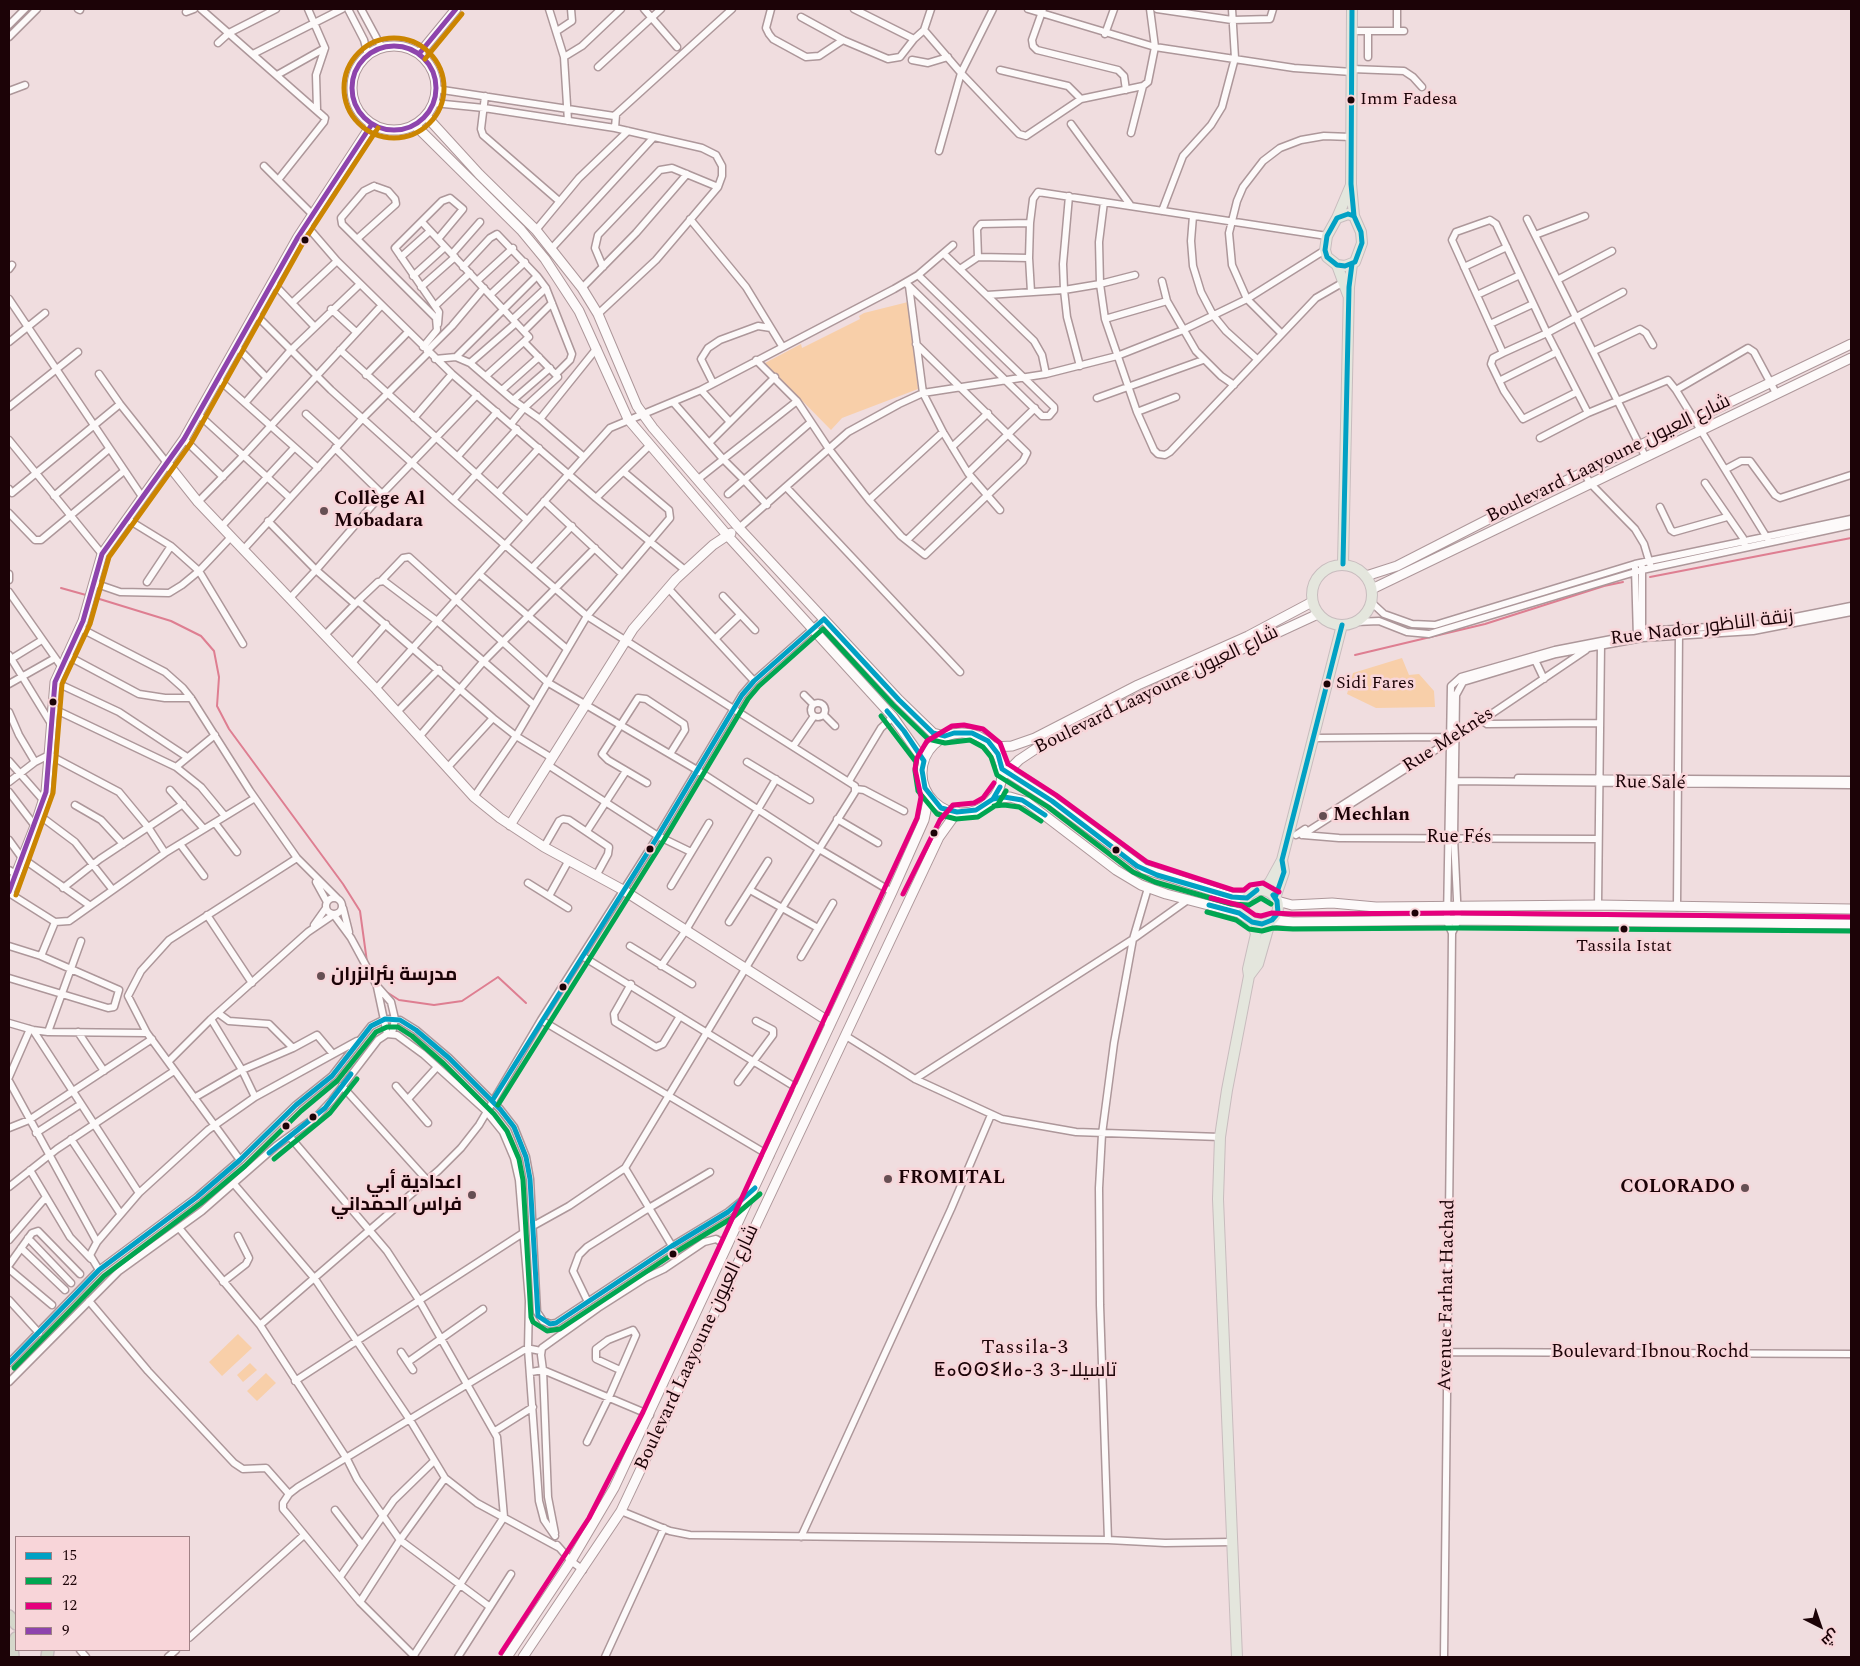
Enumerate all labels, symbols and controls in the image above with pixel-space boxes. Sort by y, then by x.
place label: Imm Fadesa [1360,89,1457,111]
marker: Imm Fadesa [1346,95,1356,105]
unlabelled marker [300,235,310,245]
street label: Boulevard Laayoune شارع العيون [1483,391,1735,529]
place label: Collège Al Mobadara [334,489,425,533]
marker: Collège Al Mobadara [318,505,330,517]
street label: Rue Nador زنقة الناظور [1609,606,1795,652]
street label: Boulevard Laayoune شارع العيون [1031,622,1283,760]
place label: Sidi Fares [1336,673,1415,695]
marker: Sidi Fares [1322,679,1332,689]
unlabelled marker [48,697,58,707]
street label: Rue Meknès [1399,703,1499,779]
street label: Rue Salé [1614,772,1686,796]
place label: Mechlan [1333,805,1410,827]
marker: Mechlan [1317,810,1329,822]
street label: Rue Fés [1426,827,1492,849]
unlabelled marker [929,828,939,838]
unlabelled marker [645,844,655,854]
unlabelled marker [1111,845,1121,855]
unlabelled marker [1410,908,1420,918]
marker: Tassila Istat [1619,924,1629,934]
place label: Tassila Istat [1576,936,1672,958]
place label: مدرسة بئرانزران [331,965,457,987]
marker: مدرسة بئرانزران [315,970,327,982]
unlabelled marker [558,982,568,992]
unlabelled marker [308,1112,318,1122]
unlabelled marker [281,1121,291,1131]
place label: FROMITAL [898,1168,1005,1190]
place label: اعدادية أبي فراس الحمداني [331,1173,462,1217]
marker: FROMITAL [882,1173,894,1185]
place label: COLORADO [1620,1177,1735,1199]
marker: COLORADO [1739,1182,1751,1194]
marker: اعدادية أبي فراس الحمداني [466,1189,478,1201]
street label: Avenue Farhat Hachad [1435,1199,1461,1391]
street label: Boulevard Laayoune شارع العيون [631,1222,765,1474]
unlabelled marker [668,1249,678,1259]
district label: Tassila-3 ⵟⴰⵙⵙⵉⵍⴰ-3 3-تاسيلا [939,1337,1111,1384]
street label: Boulevard Ibnou Rochd [1551,1342,1749,1364]
legend [15,1536,190,1651]
text: 15 [62,1544,77,1567]
text: 22 [62,1569,77,1592]
text: 12 [62,1594,77,1617]
north arrow [1795,1601,1845,1651]
text: 9 [62,1619,70,1642]
text: ش [1816,1624,1844,1652]

